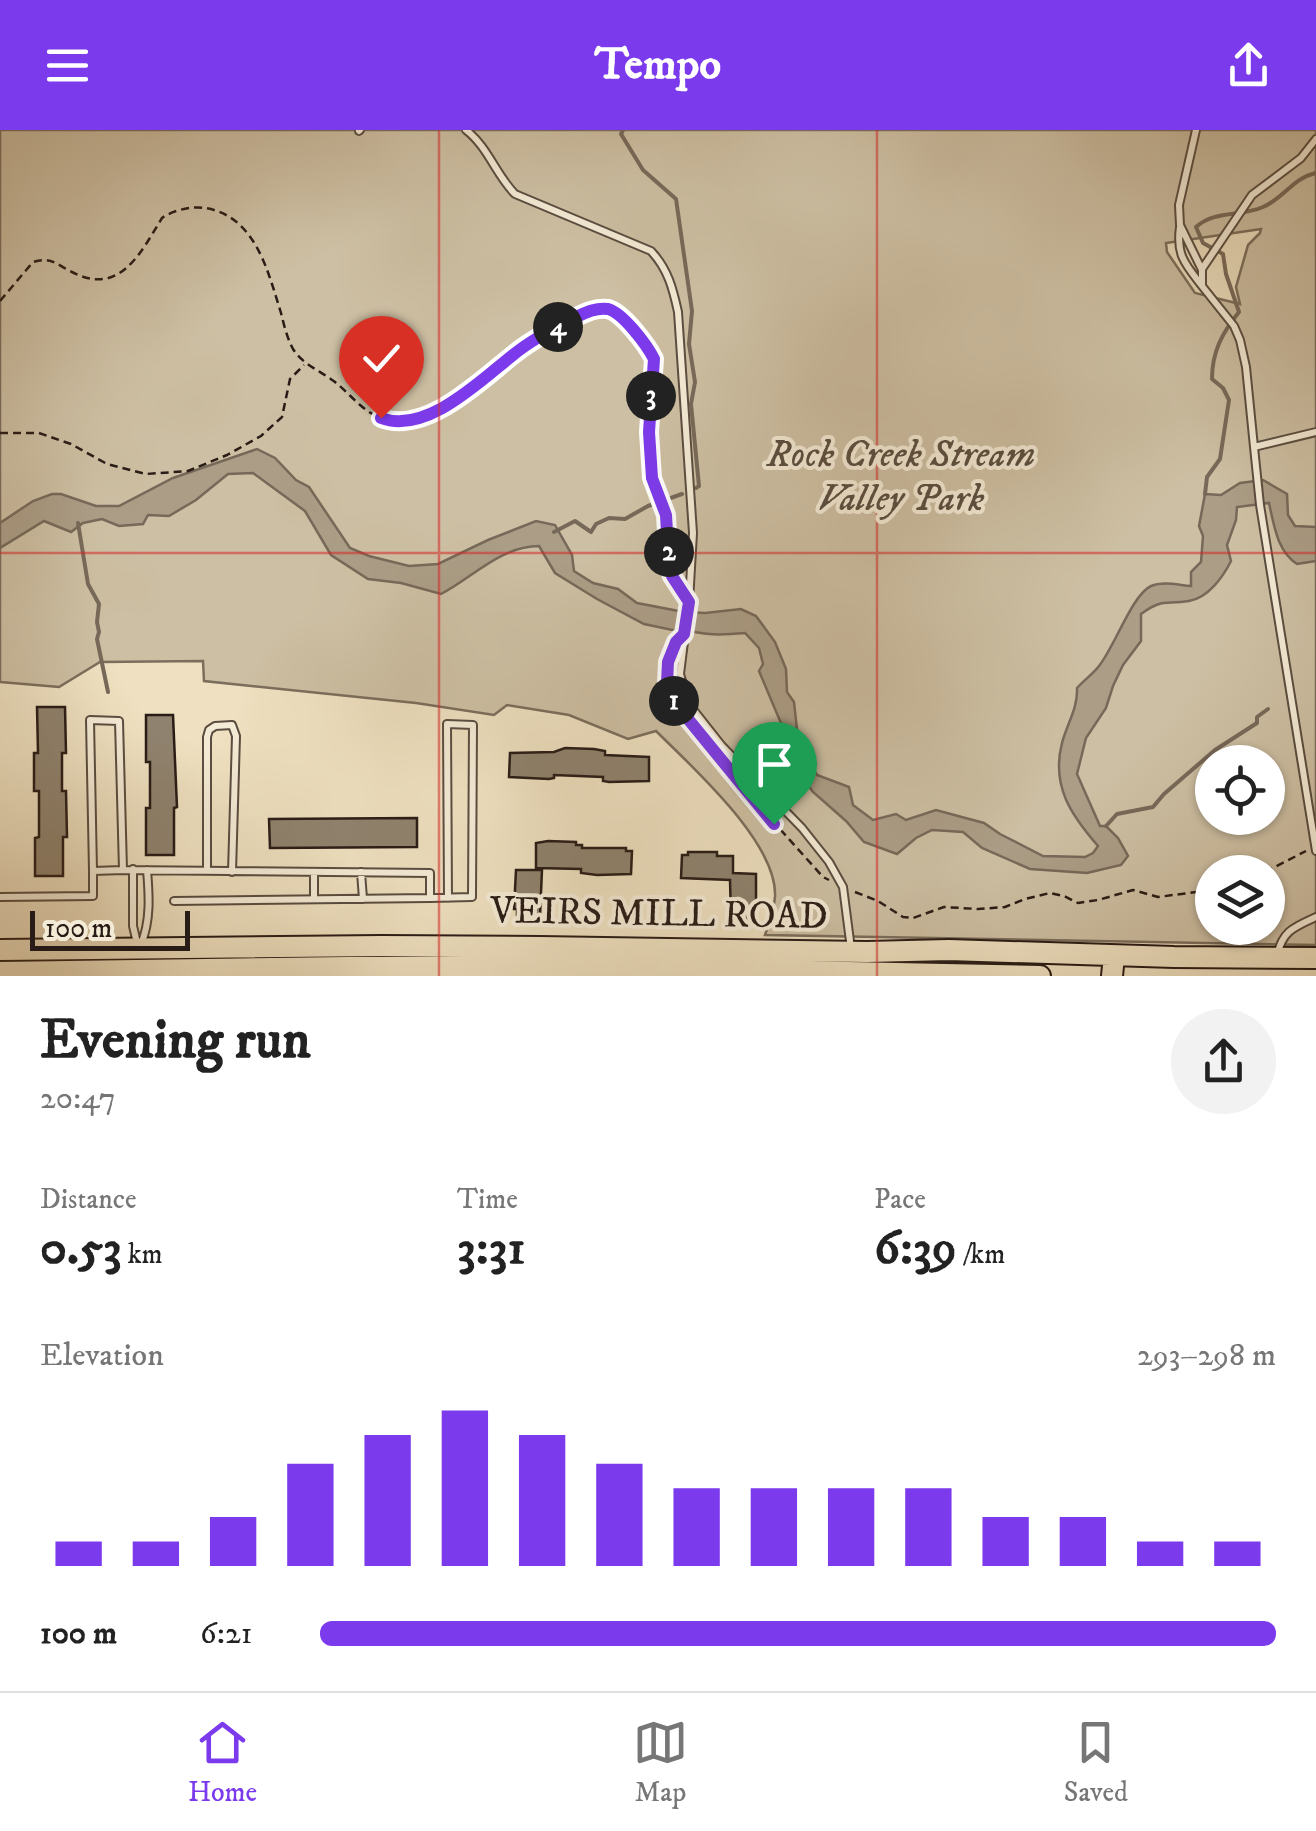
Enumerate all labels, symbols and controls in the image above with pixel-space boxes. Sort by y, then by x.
text: Tempo [595,37,721,93]
icon: menu [40,38,95,93]
icon: share [1221,38,1276,93]
pin: 4 [533,302,583,352]
text: 4 [550,309,566,344]
pin [339,316,424,419]
icon: check [354,331,409,386]
pin: 3 [626,371,676,421]
text: 3 [646,378,656,413]
park label: Rock Creek Stream Valley Park [766,431,1035,523]
pin: 2 [644,527,694,577]
text: 2 [662,534,676,569]
pin: 1 [649,676,699,726]
text: 1 [669,683,679,718]
pin [732,722,817,825]
icon: arrive [747,737,802,792]
map controls [1195,745,1285,945]
button: locate [1195,745,1285,835]
button: layers [1195,855,1285,945]
street label: VEIRS MILL ROAD [489,887,828,941]
scale bar [30,906,190,950]
text: 100 m [45,911,112,946]
text: Evening run [40,1007,311,1076]
button: share [1171,1009,1276,1114]
text: 20:47 [40,1079,116,1119]
text: Distance [40,1182,136,1217]
text: Time [457,1182,518,1217]
text: Pace [874,1182,926,1217]
text: 0.53 [40,1217,122,1280]
text: 3:31 [457,1217,526,1280]
text: 6:39 [874,1217,957,1280]
text: km [122,1237,163,1272]
text: /km [957,1237,1005,1272]
text: Elevation [40,1336,164,1376]
text: 293–298 m [1137,1336,1276,1376]
text: 100 m [40,1614,117,1654]
text: 6:21 [200,1614,252,1654]
tab: Home [188,1715,257,1810]
tab: Map [633,1715,688,1810]
tab: Saved [1064,1715,1128,1810]

